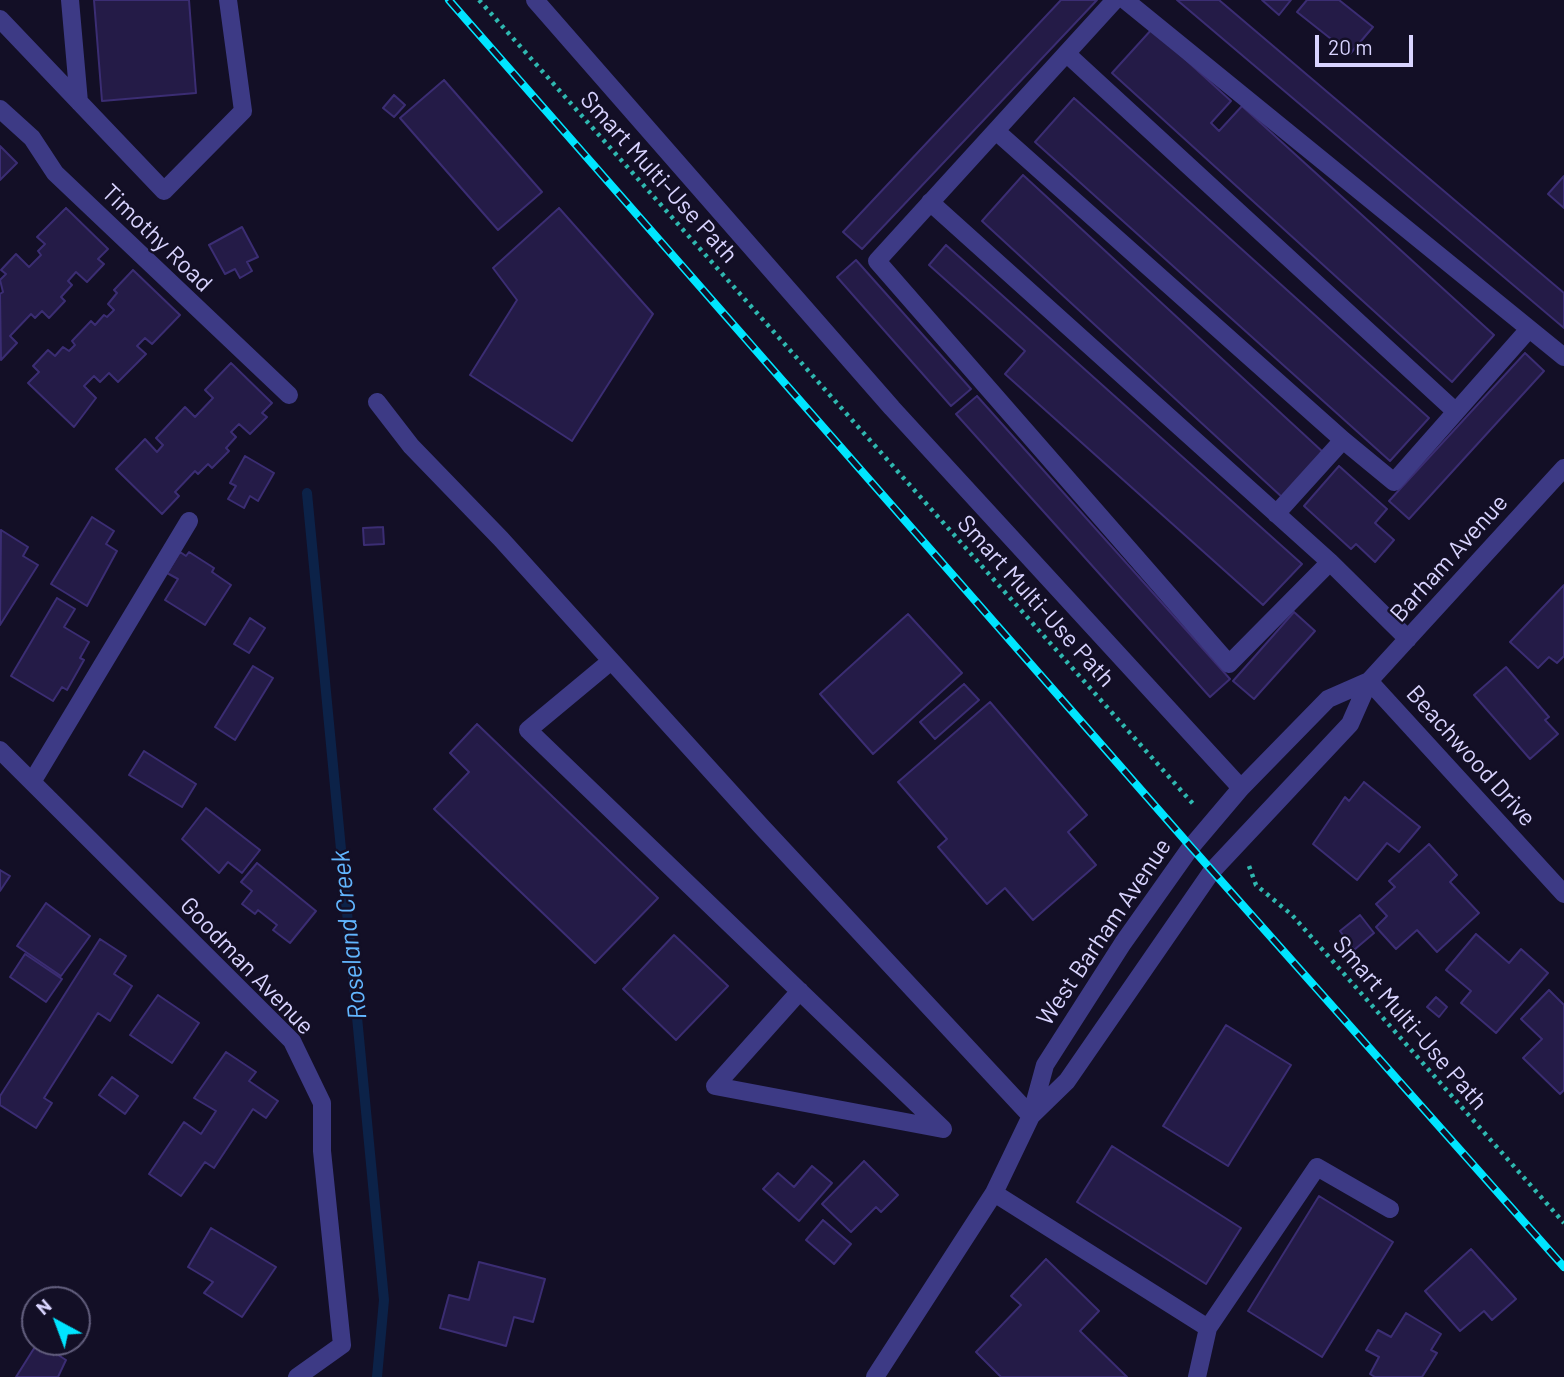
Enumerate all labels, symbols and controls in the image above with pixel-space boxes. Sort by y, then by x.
scale bar [1319,21,1417,65]
text: 20 m [1328,34,1373,59]
street label: Smart Multi-Use Path [574,85,744,269]
street label: Timothy Road [96,178,218,298]
street label: Barham Avenue [1384,488,1514,628]
street label: Smart Multi-Use Path [951,509,1121,693]
street label: Beachwood Drive [1400,680,1542,832]
street label: West Barham Avenue [1031,833,1177,1031]
water label: Roseland Creek [325,849,373,1021]
street label: Goodman Avenue [174,891,320,1041]
street label: Smart Multi-Use Path [1327,930,1493,1116]
north arrow [21,1286,91,1356]
text: N [31,1293,56,1319]

